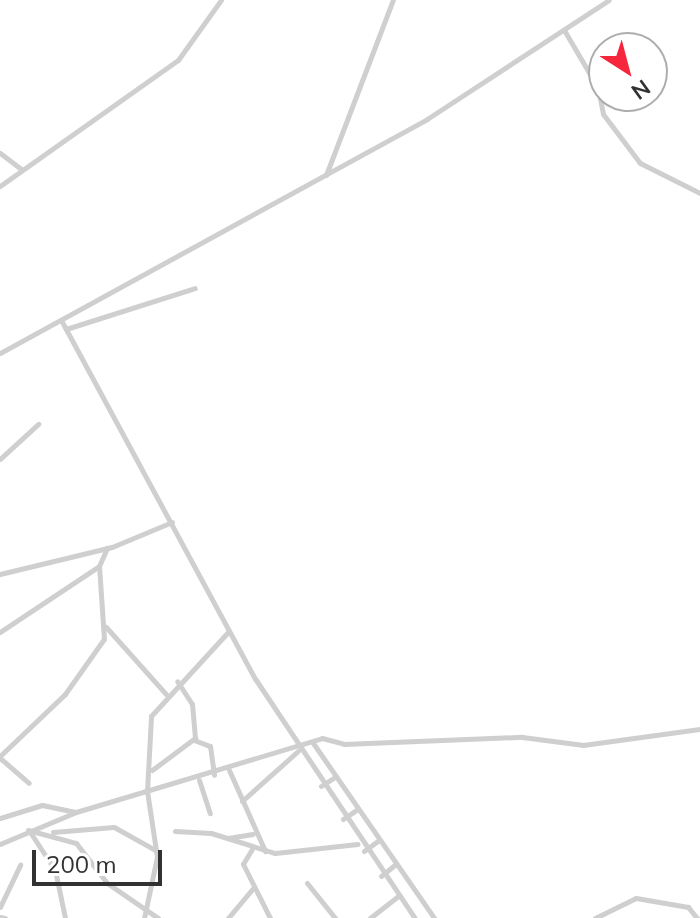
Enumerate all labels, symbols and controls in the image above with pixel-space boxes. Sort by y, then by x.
north arrow [588,32,668,112]
text: N [626,74,656,106]
scale bar [36,834,166,884]
text: 200 m [46,849,117,879]

